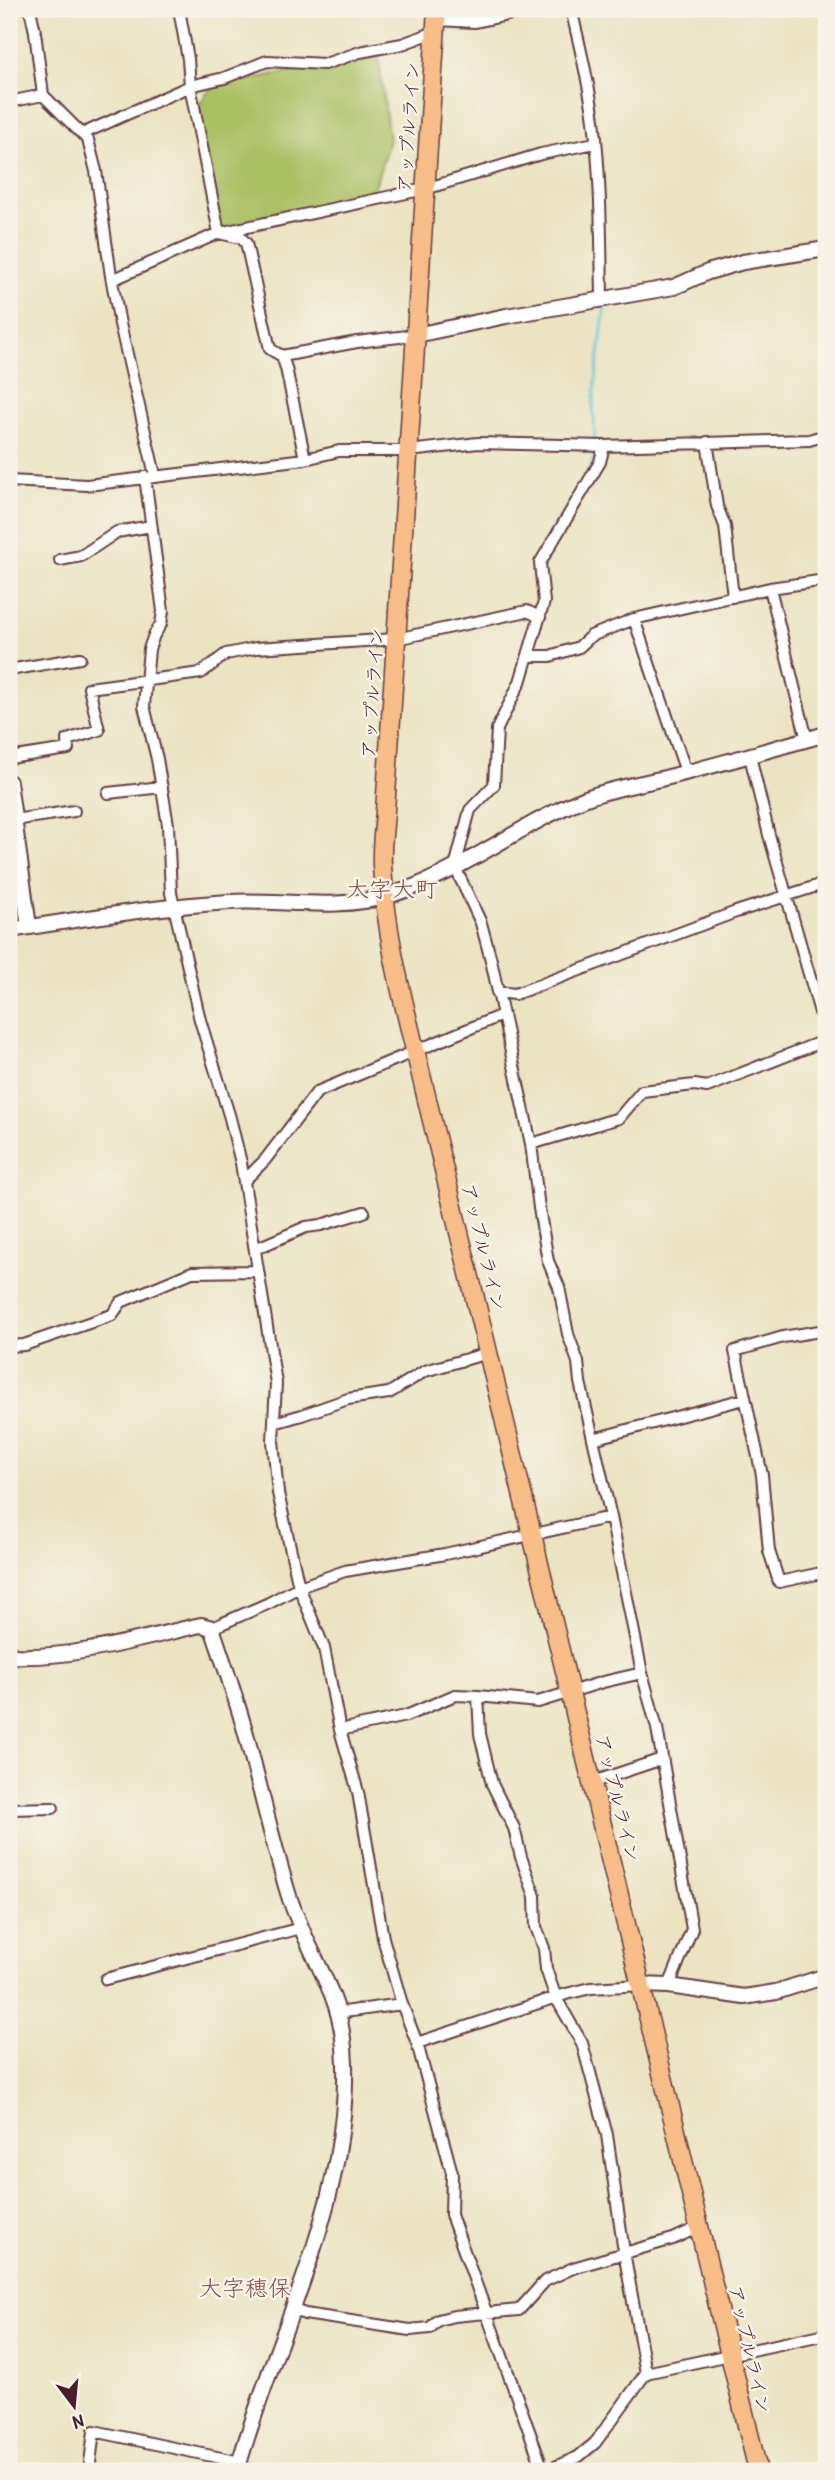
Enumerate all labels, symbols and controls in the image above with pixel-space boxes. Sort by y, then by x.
street label: アップルライン [390,61,426,193]
street label: アップルライン [354,627,390,759]
district label: 大字大町 [346,873,438,904]
street label: アップルライン [456,1180,512,1314]
street label: アップルライン [590,1731,646,1865]
district label: 大字穂保 [199,2272,291,2303]
street label: アップルライン [723,2282,777,2416]
north arrow [38,2372,108,2442]
text: N [70,2408,87,2436]

